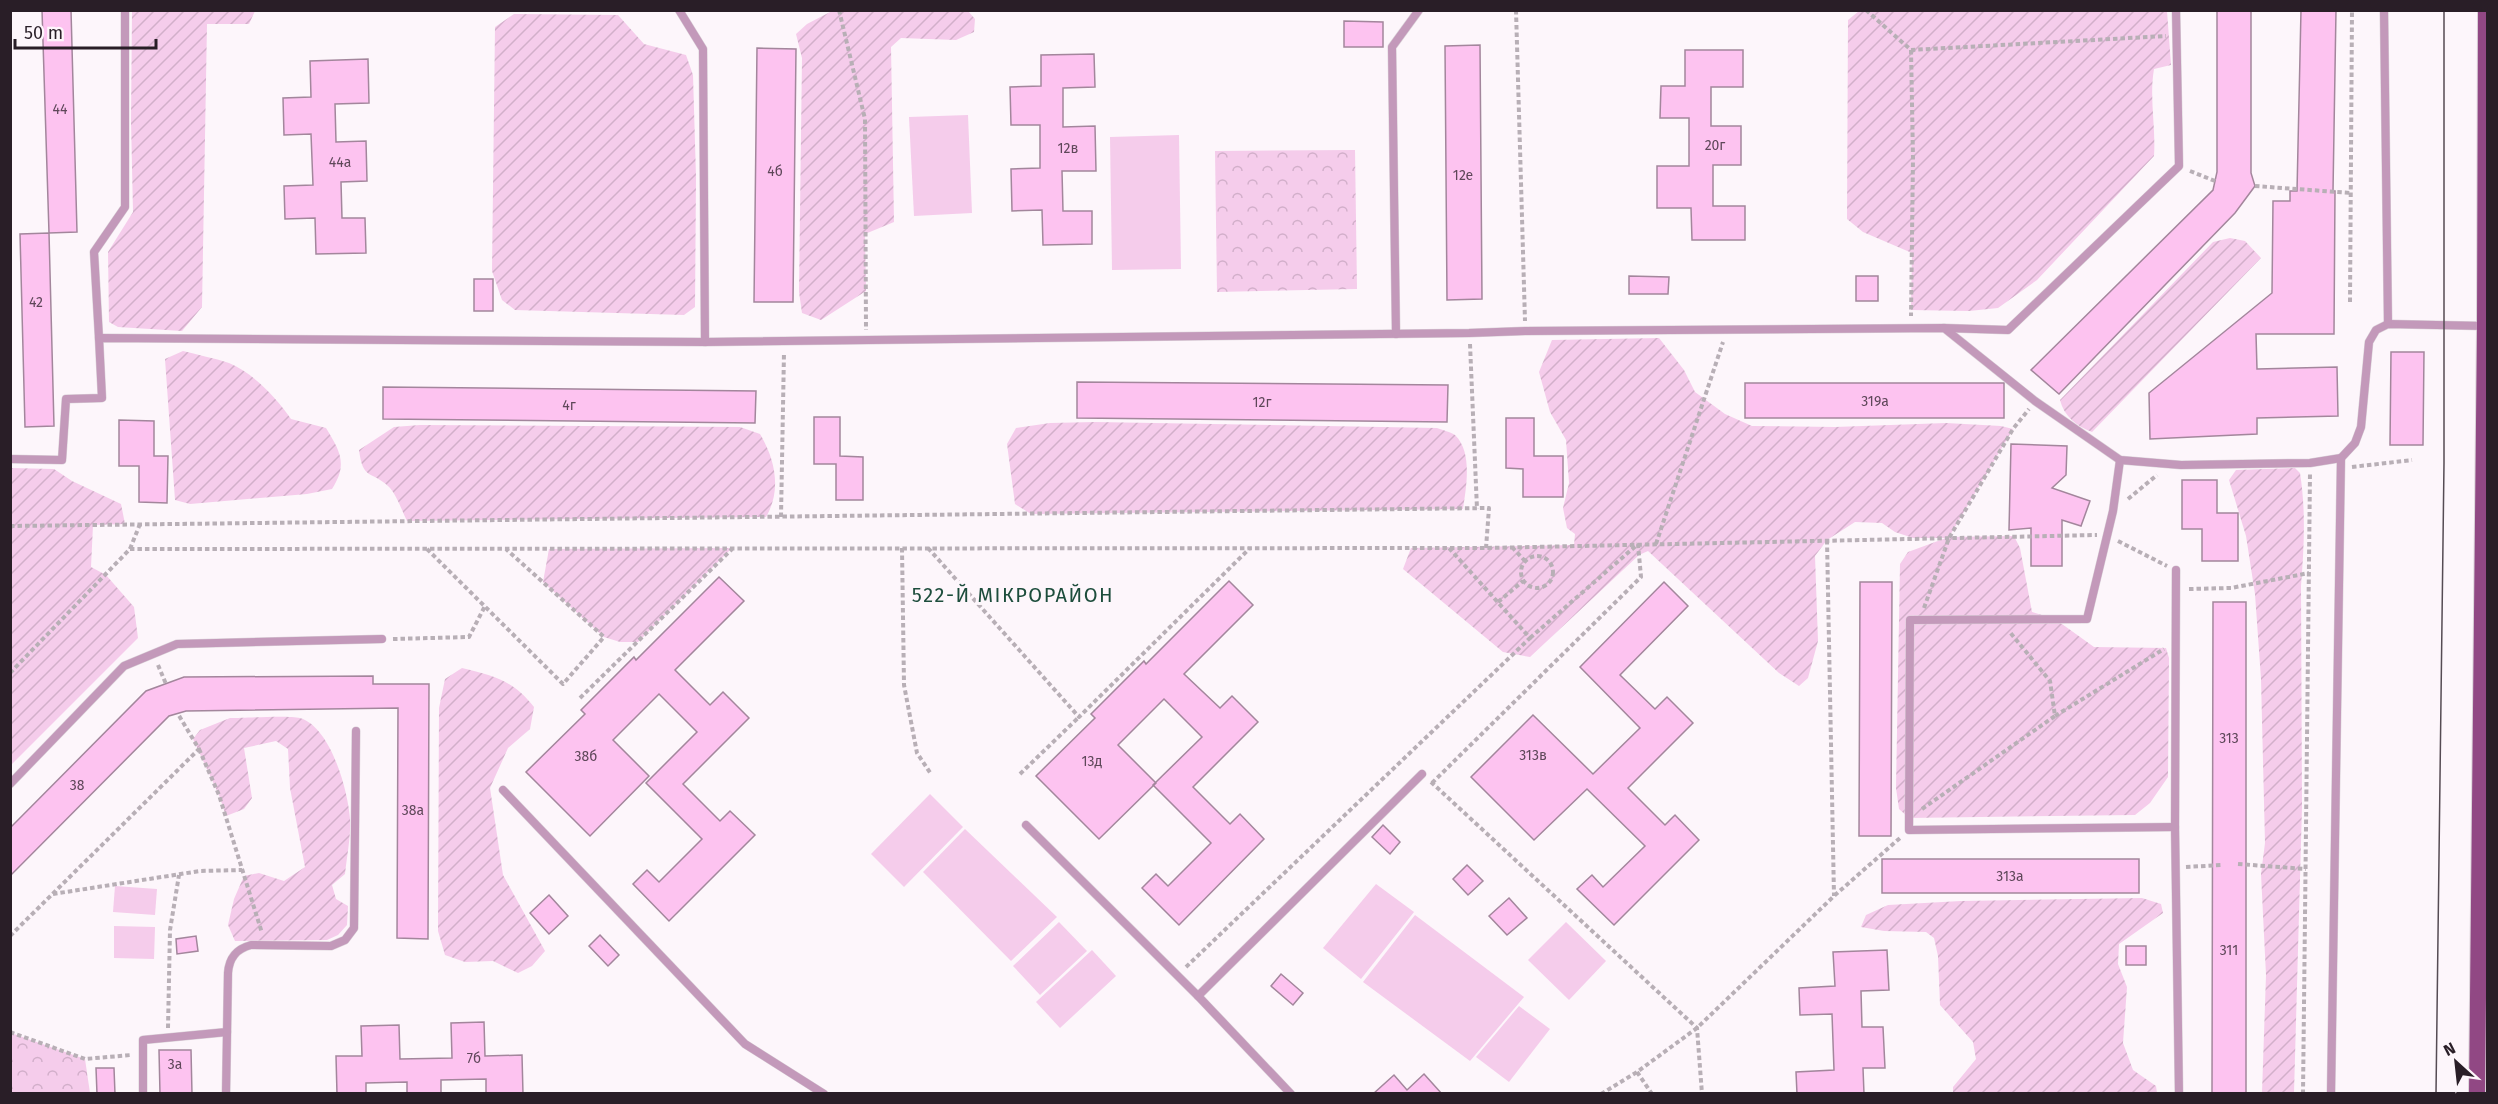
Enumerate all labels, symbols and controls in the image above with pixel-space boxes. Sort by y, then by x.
scale bar [15,12,156,50]
text: 50 m [24,22,63,44]
house number: 44 [53,101,68,118]
house number: 20г [1705,137,1725,154]
house number: 12в [1058,140,1079,157]
house number: 44а [329,154,351,171]
house number: 4б [767,163,783,180]
house number: 12е [1453,167,1473,184]
house number: 42 [29,294,43,311]
house number: 319а [1861,393,1889,410]
house number: 12г [1253,394,1272,411]
house number: 4г [562,397,576,414]
district label: 522-Й МІКРОРАЙОН [912,583,1114,607]
house number: 313 [2219,730,2239,747]
house number: 313в [1519,747,1547,764]
house number: 38б [575,748,597,765]
house number: 13д [1082,753,1103,770]
house number: 38 [70,777,85,794]
house number: 38а [402,802,424,819]
house number: 313а [1996,868,2024,885]
house number: 311 [2220,942,2238,959]
north arrow [2426,1032,2486,1092]
text: N [2440,1038,2458,1060]
house number: 7б [467,1050,481,1067]
house number: 3а [168,1056,182,1073]

